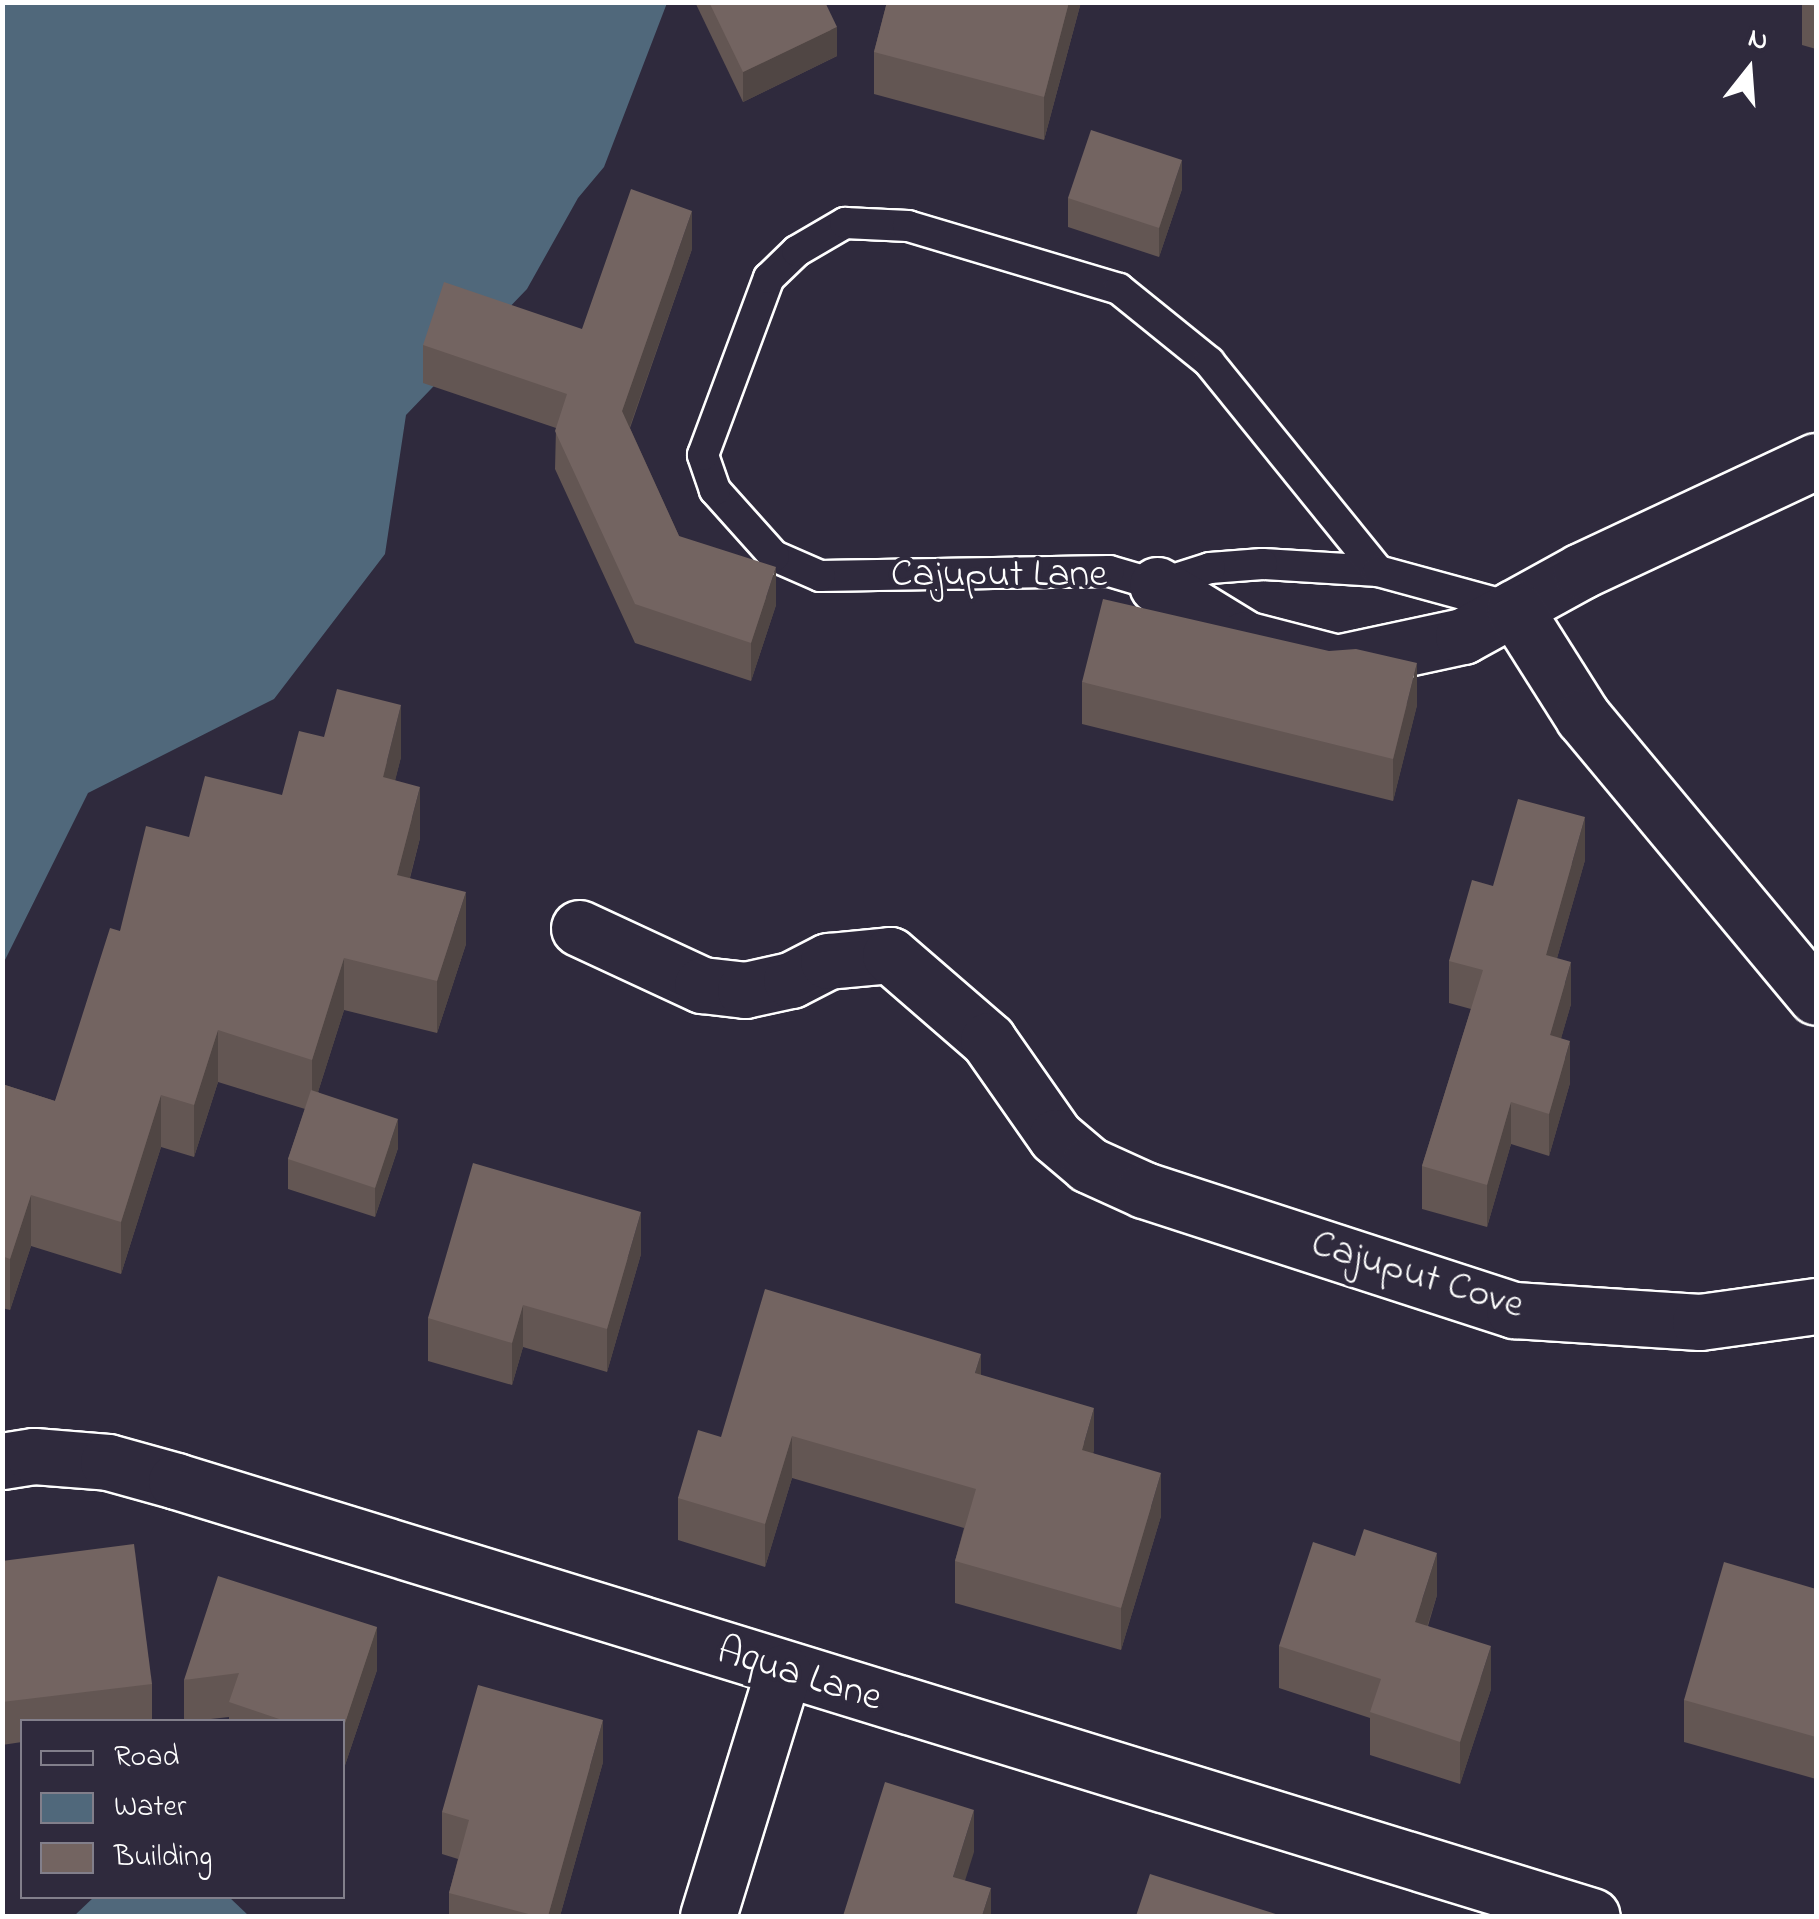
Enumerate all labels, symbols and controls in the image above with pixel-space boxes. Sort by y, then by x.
text: N [1743,18,1773,63]
north arrow [1699,20,1799,120]
street label: Cajuput Lane [891,552,1107,600]
street label: Cajuput Cove [1305,1221,1529,1331]
street label: Aqua Lane [711,1628,887,1724]
legend [20,1719,345,1899]
text: Road [114,1736,179,1780]
text: Water [114,1786,186,1830]
text: Building [114,1836,212,1880]

